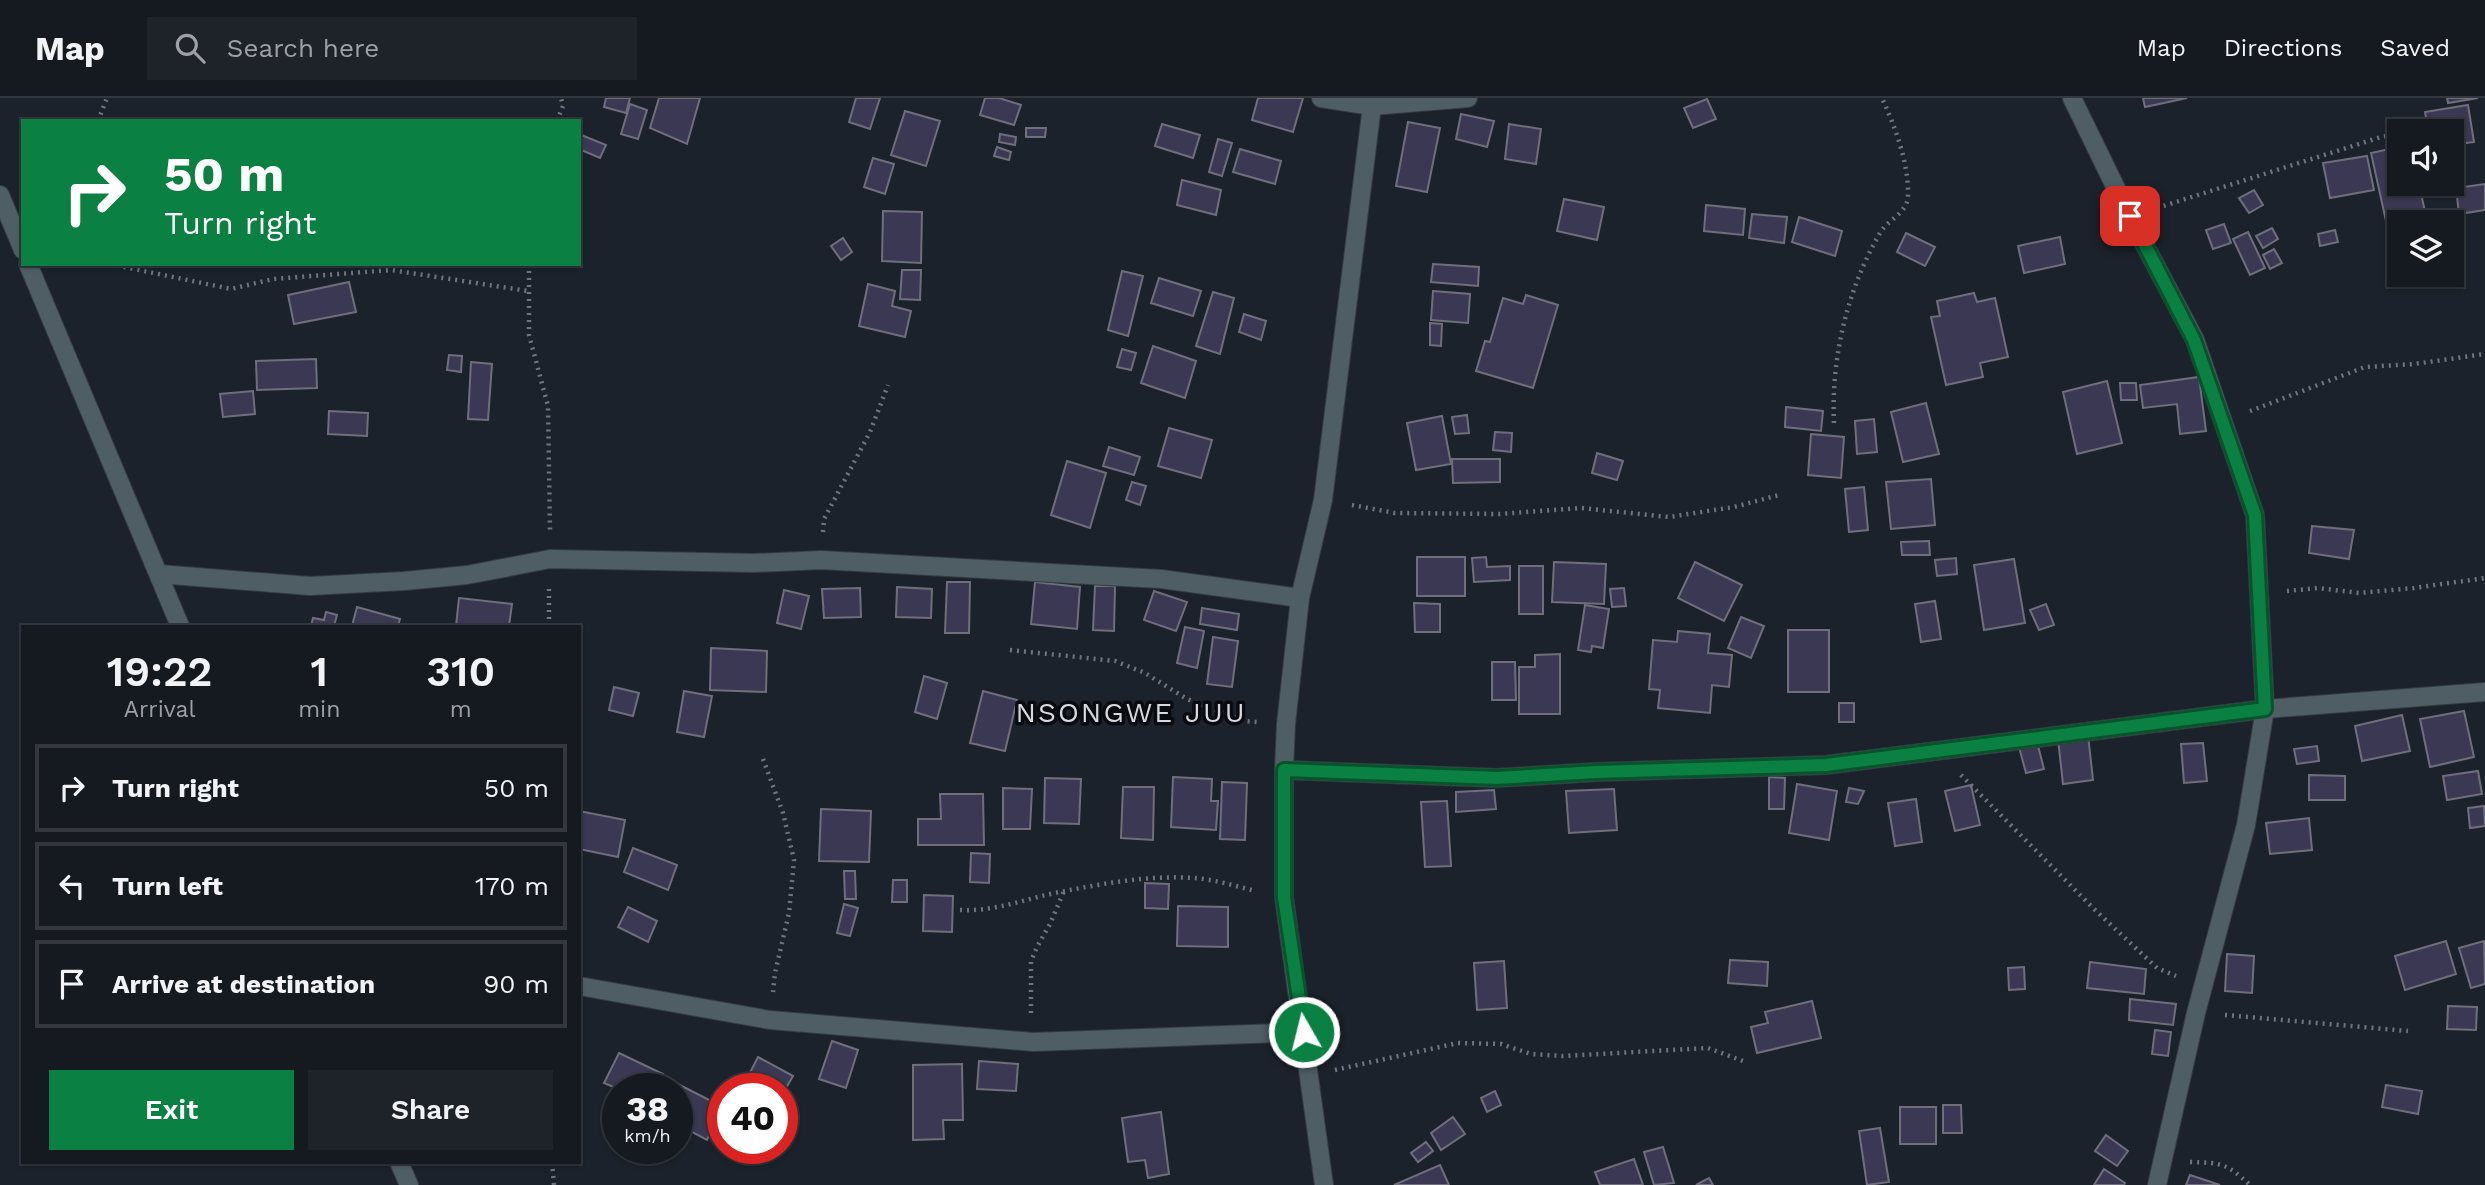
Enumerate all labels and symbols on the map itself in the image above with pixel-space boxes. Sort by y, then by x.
pin [2100,186,2160,246]
district label: NSONGWE JUU [1015,696,1247,729]
position arrow [1267,995,1341,1069]
speed limit sign: 40 [707,1073,798,1164]

